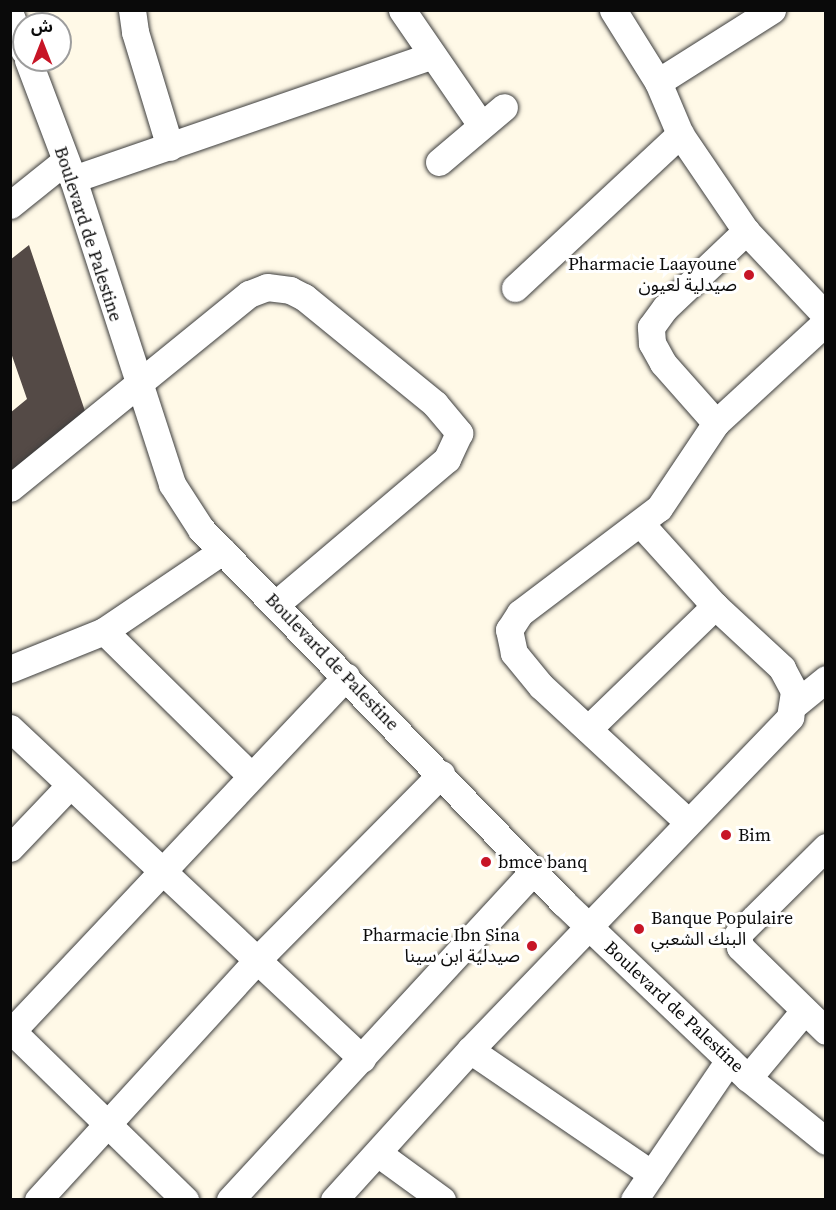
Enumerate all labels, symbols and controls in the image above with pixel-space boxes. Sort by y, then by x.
north arrow [12,12,72,72]
text: ش [31,15,53,37]
street label: Boulevard de Palestine [50,144,126,324]
place label: Pharmacie Laayoune صيدلية لعيون [568,254,737,296]
marker: Pharmacie Laayoune صيدلية لعيون [742,268,756,282]
street label: Boulevard de Palestine [261,589,403,735]
place label: Bim [738,824,771,846]
marker: Bim [719,828,733,842]
place label: bmce banq [498,851,587,873]
marker: bmce banq [479,855,493,869]
place label: Banque Populaire البنك الشعبي [651,908,793,950]
marker: Banque Populaire البنك الشعبي [632,922,646,936]
place label: Pharmacie Ibn Sina صيدلية ابن سينا [362,925,520,968]
street label: Boulevard de Palestine [600,937,748,1077]
marker: Pharmacie Ibn Sina صيدلية ابن سينا [525,939,539,953]

